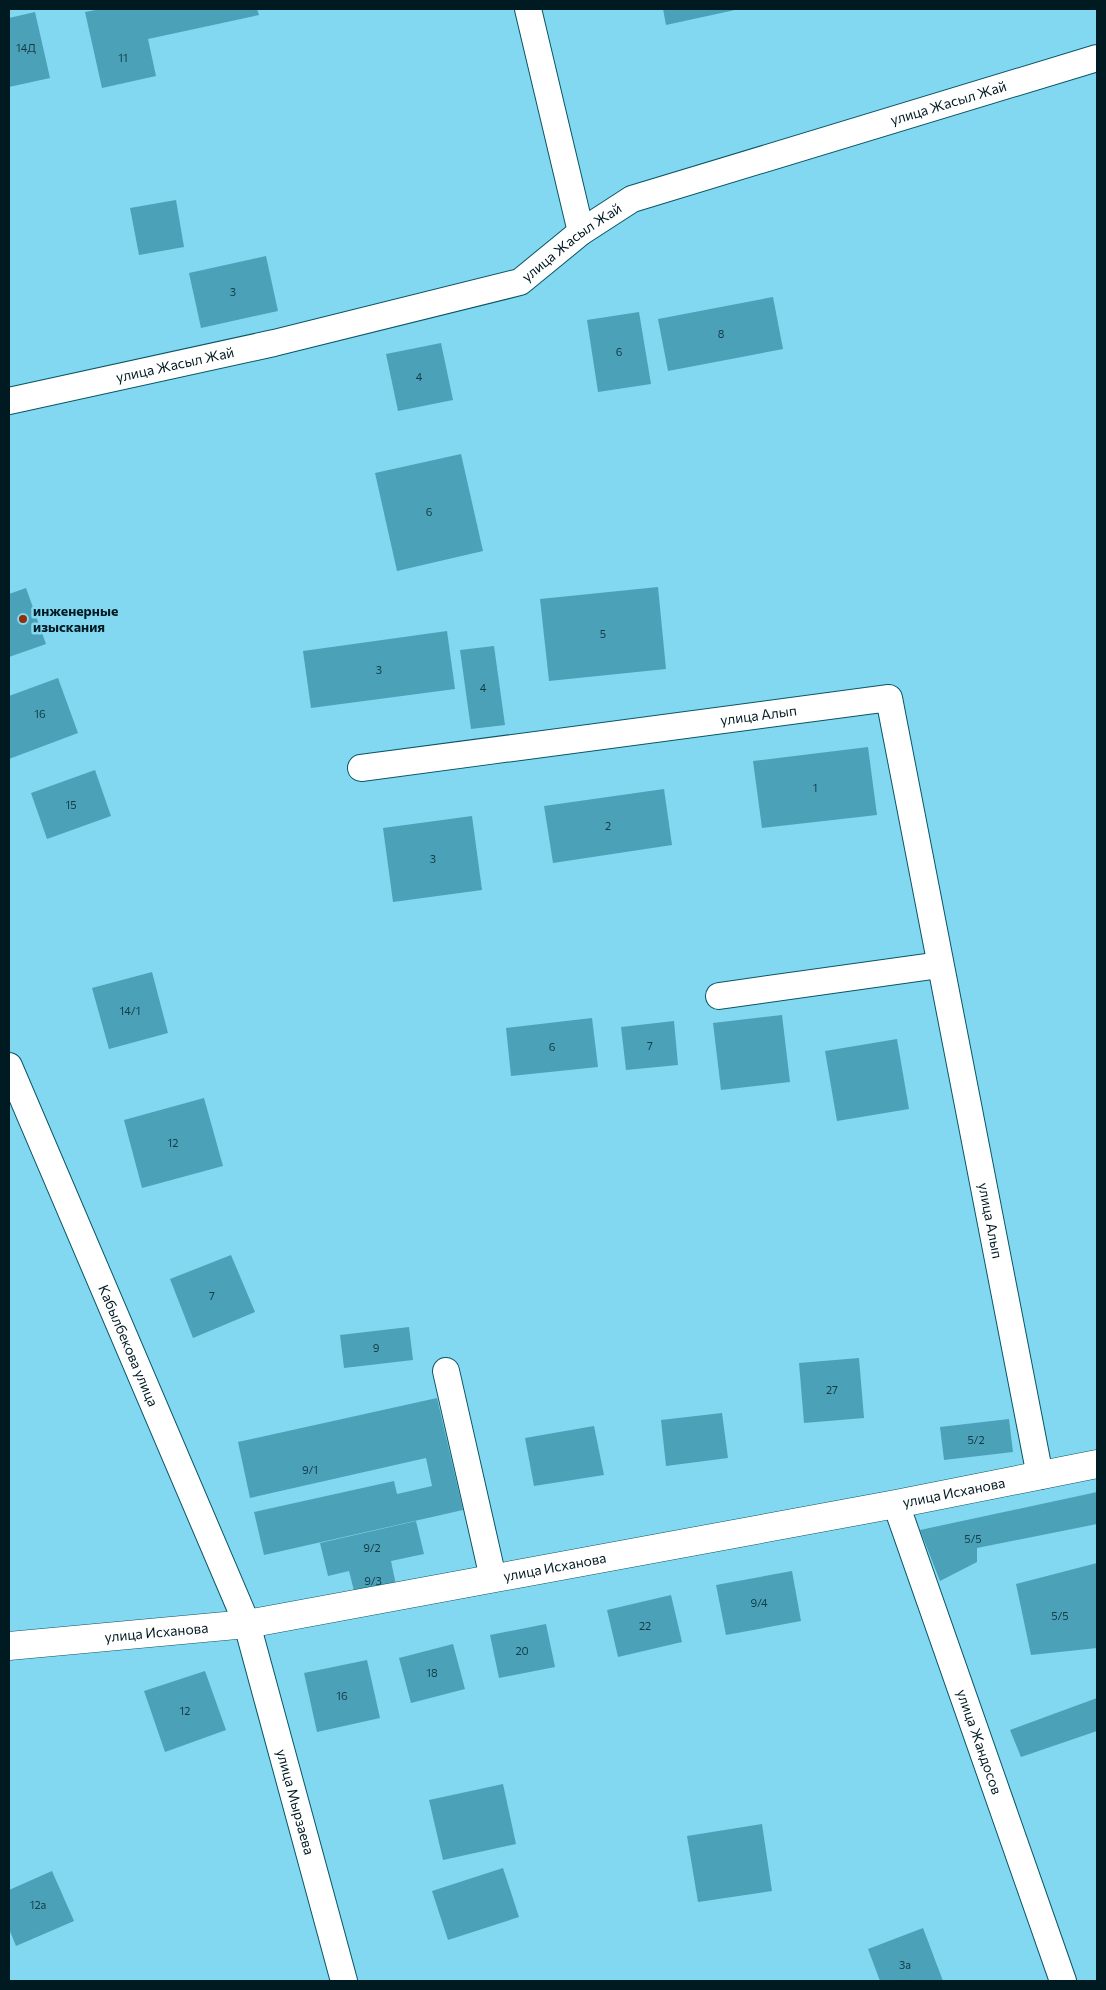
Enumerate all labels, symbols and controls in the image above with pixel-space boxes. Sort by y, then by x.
house number: 14Д [16,41,36,54]
house number: 11 [118,51,128,64]
street label: улица Жасыл Жай [888,77,1008,128]
street label: улица Жасыл Жай [518,199,624,285]
house number: 3 [230,285,236,298]
house number: 8 [718,327,725,340]
street label: улица Жасыл Жай [114,343,236,385]
house number: 6 [616,345,623,358]
house number: 4 [416,370,423,383]
house number: 6 [426,505,433,518]
place label: инженерные изыскания [33,602,118,635]
marker: инженерные изыскания [17,613,29,625]
house number: 5 [600,627,606,640]
house number: 3 [376,663,382,676]
house number: 4 [480,681,487,694]
street label: улица Алып [719,701,798,728]
house number: 16 [34,707,46,720]
house number: 1 [813,781,817,794]
house number: 15 [65,798,77,811]
house number: 2 [605,819,611,832]
house number: 3 [430,852,436,865]
house number: 14/1 [120,1004,140,1017]
house number: 7 [647,1039,653,1052]
house number: 6 [549,1040,556,1053]
house number: 12 [168,1136,178,1149]
street label: улица Алып [975,1181,1007,1260]
street label: Кабылбекова улица [95,1282,162,1409]
house number: 7 [209,1289,215,1302]
house number: 9 [373,1341,380,1354]
house number: 27 [826,1383,838,1396]
house number: 5/2 [967,1433,985,1446]
house number: 9/1 [302,1463,318,1476]
street label: улица Исханова [901,1473,1007,1511]
house number: 5/5 [964,1532,982,1545]
house number: 9/2 [363,1541,381,1554]
street label: улица Исханова [502,1549,608,1584]
house number: 9/3 [364,1574,382,1587]
house number: 9/4 [750,1596,768,1609]
house number: 5/5 [1051,1609,1069,1622]
street label: улица Исханова [104,1619,209,1645]
house number: 22 [639,1619,651,1632]
house number: 20 [515,1644,529,1657]
house number: 18 [426,1666,438,1679]
street label: улица Жандосов [954,1687,1006,1796]
house number: 16 [336,1689,348,1702]
house number: 12 [180,1704,190,1717]
street label: улица Мырзаева [273,1747,318,1857]
house number: 12а [30,1898,46,1911]
house number: 3а [899,1958,911,1971]

